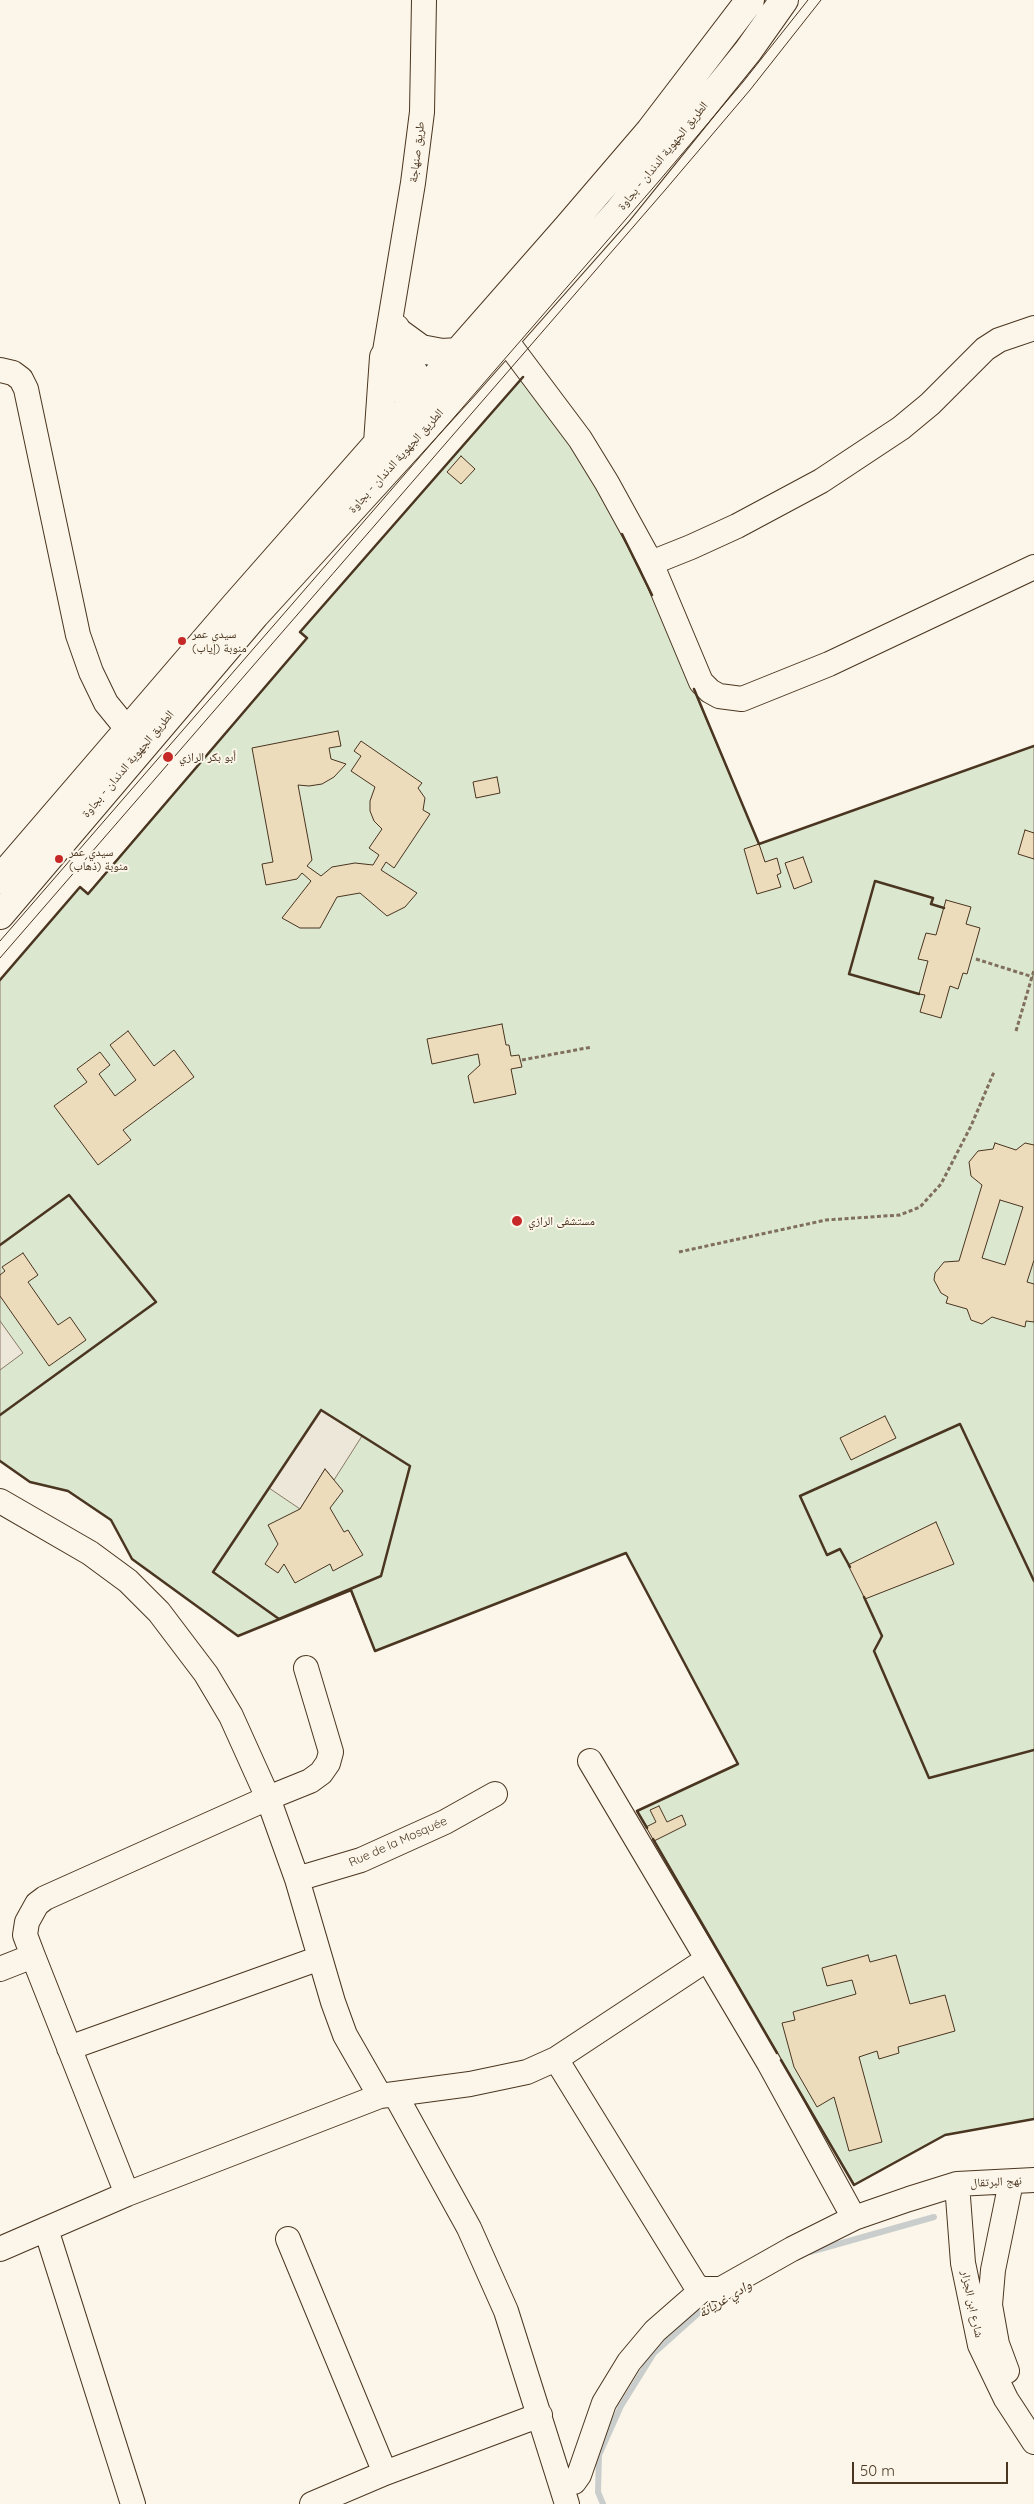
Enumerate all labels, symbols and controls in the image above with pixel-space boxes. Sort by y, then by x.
street label: الطريق الجهوية الدندان - بجاوة [615,99,711,213]
street label: طريق صنهاجة [406,121,428,183]
street label: الطريق الجهوية الدندان - بجاوة [345,406,447,516]
place label: سيدي عمر منوبة (إياب) [192,627,247,655]
marker: سيدي عمر منوبة (إياب) [176,635,188,647]
street label: الطريق الجهوية الدندان - بجاوة [79,708,177,820]
marker: أبو بكر الرازي [161,750,175,764]
place label: أبو بكر الرازي [179,750,236,764]
place label: سيدي عمر منوبة (ذهاب) [69,845,128,873]
marker: سيدي عمر منوبة (ذهاب) [53,853,65,865]
marker: مستشفى الرازي [510,1214,524,1228]
place label: مستشفى الرازي [528,1214,595,1228]
street label: Rue de la Mosquée [347,1814,449,1870]
street label: نهج البرتقال [970,2173,1022,2191]
street label: شارع ابن الجزار [958,2269,986,2339]
water label: وادي غريانة [695,2277,755,2321]
scale bar [854,2452,1010,2484]
text: 50 m [860,2461,895,2480]

